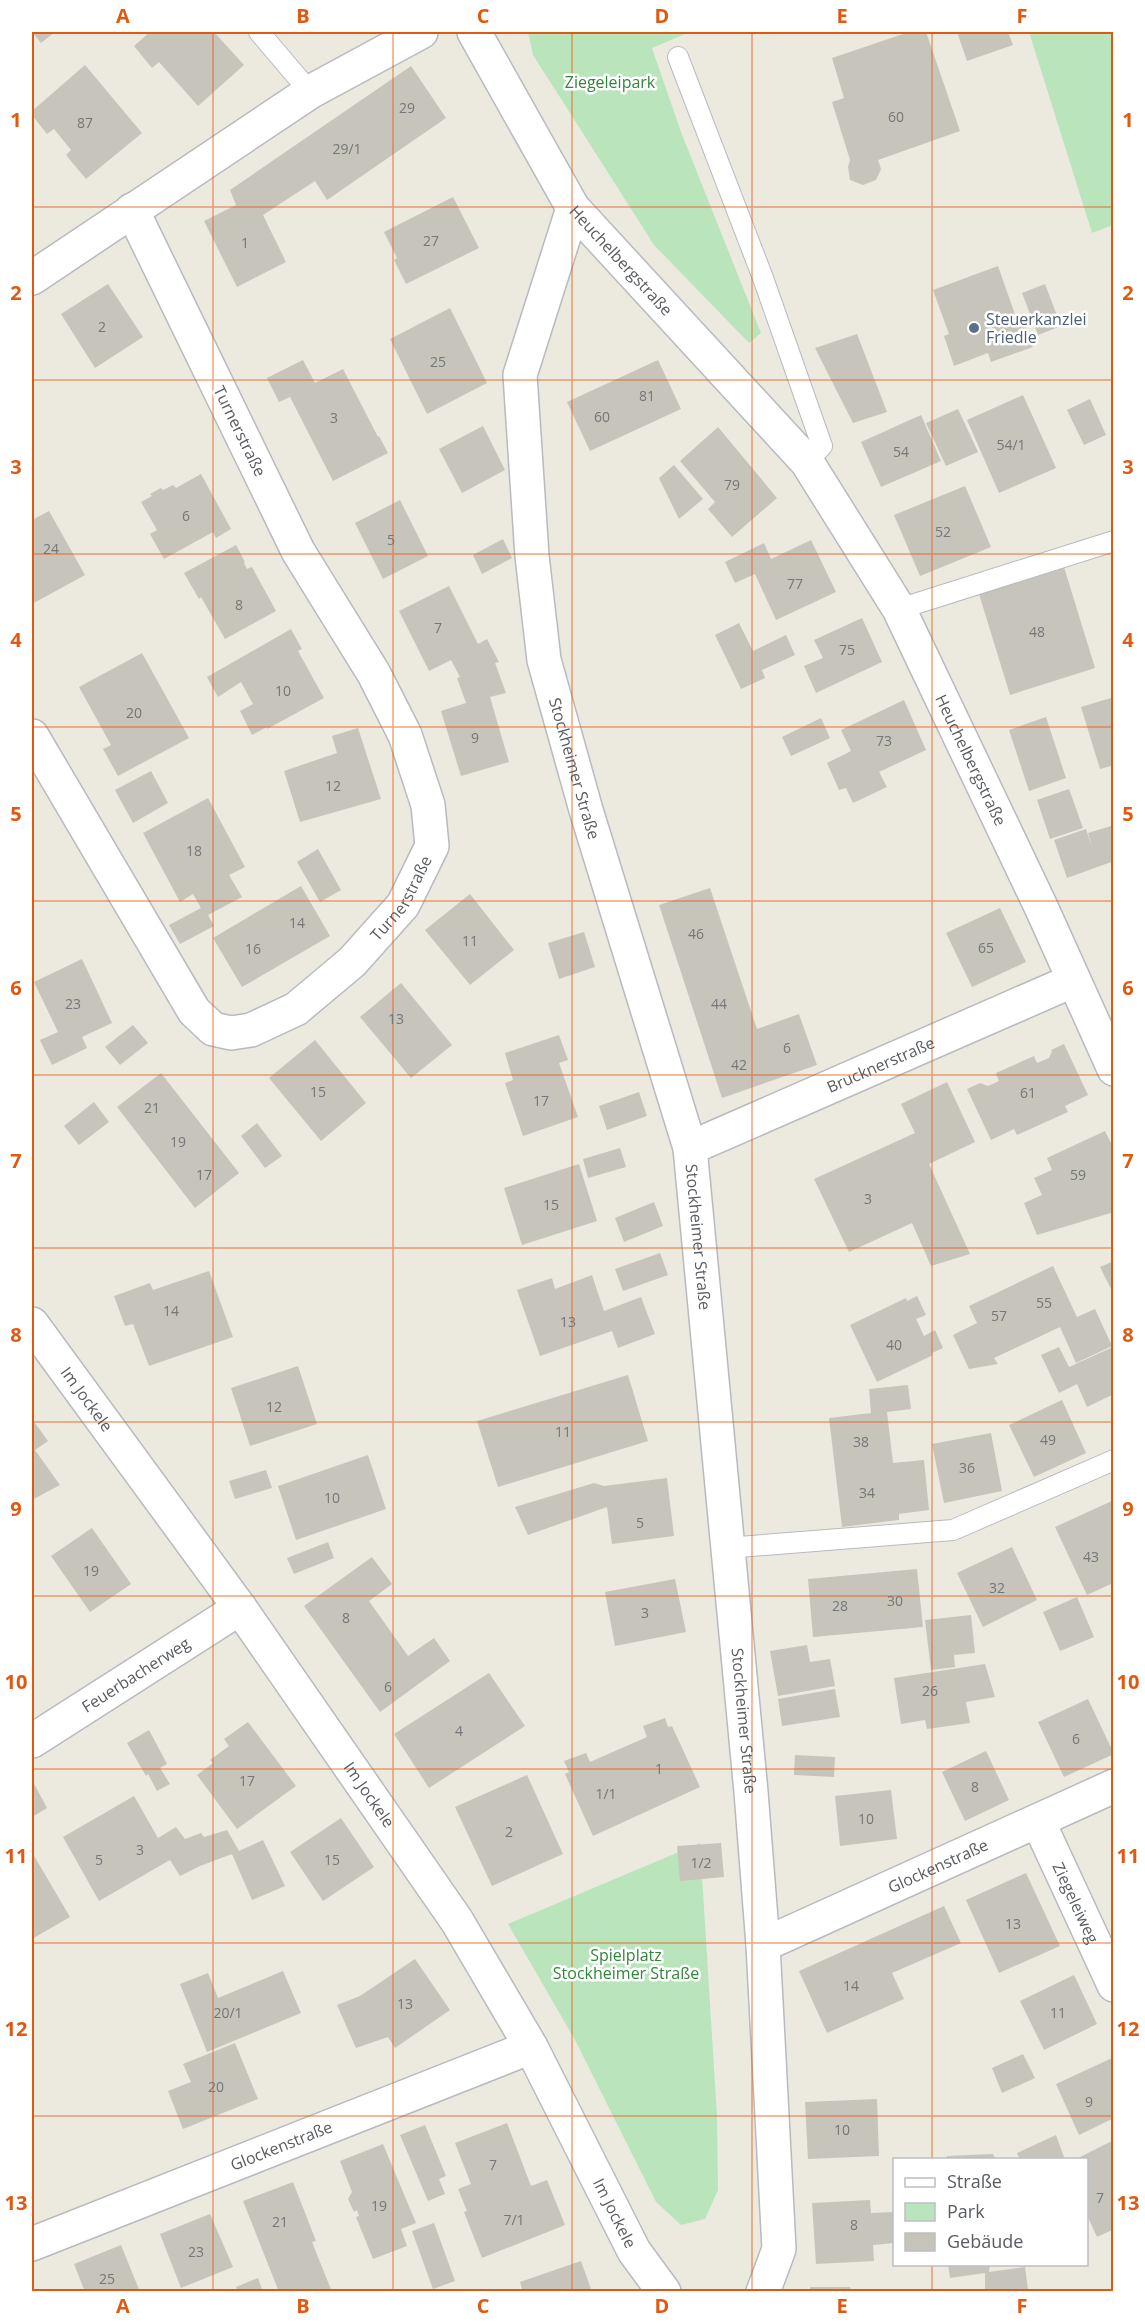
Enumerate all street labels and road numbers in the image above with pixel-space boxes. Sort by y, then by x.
street label: Heuchelbergstraße [565,200,678,320]
street label: Turnerstraße [209,382,271,480]
street label: Heuchelbergstraße [930,691,1012,829]
street label: Stockheimer Straße [544,695,605,842]
street label: Turnerstraße [365,852,437,945]
street label: Brucknerstraße [823,1031,938,1098]
street label: Stockheimer Straße [681,1163,716,1311]
street label: Im Jockele [56,1362,118,1436]
street label: Feuerbacherweg [77,1632,194,1718]
street label: Stockheimer Straße [726,1647,762,1795]
street label: Im Jockele [339,1757,400,1832]
street label: Glockenstraße [884,1833,992,1898]
street label: Ziegeleiweg [1048,1859,1104,1947]
street label: Glockenstraße [227,2116,336,2176]
street label: Im Jockele [588,2174,642,2252]

